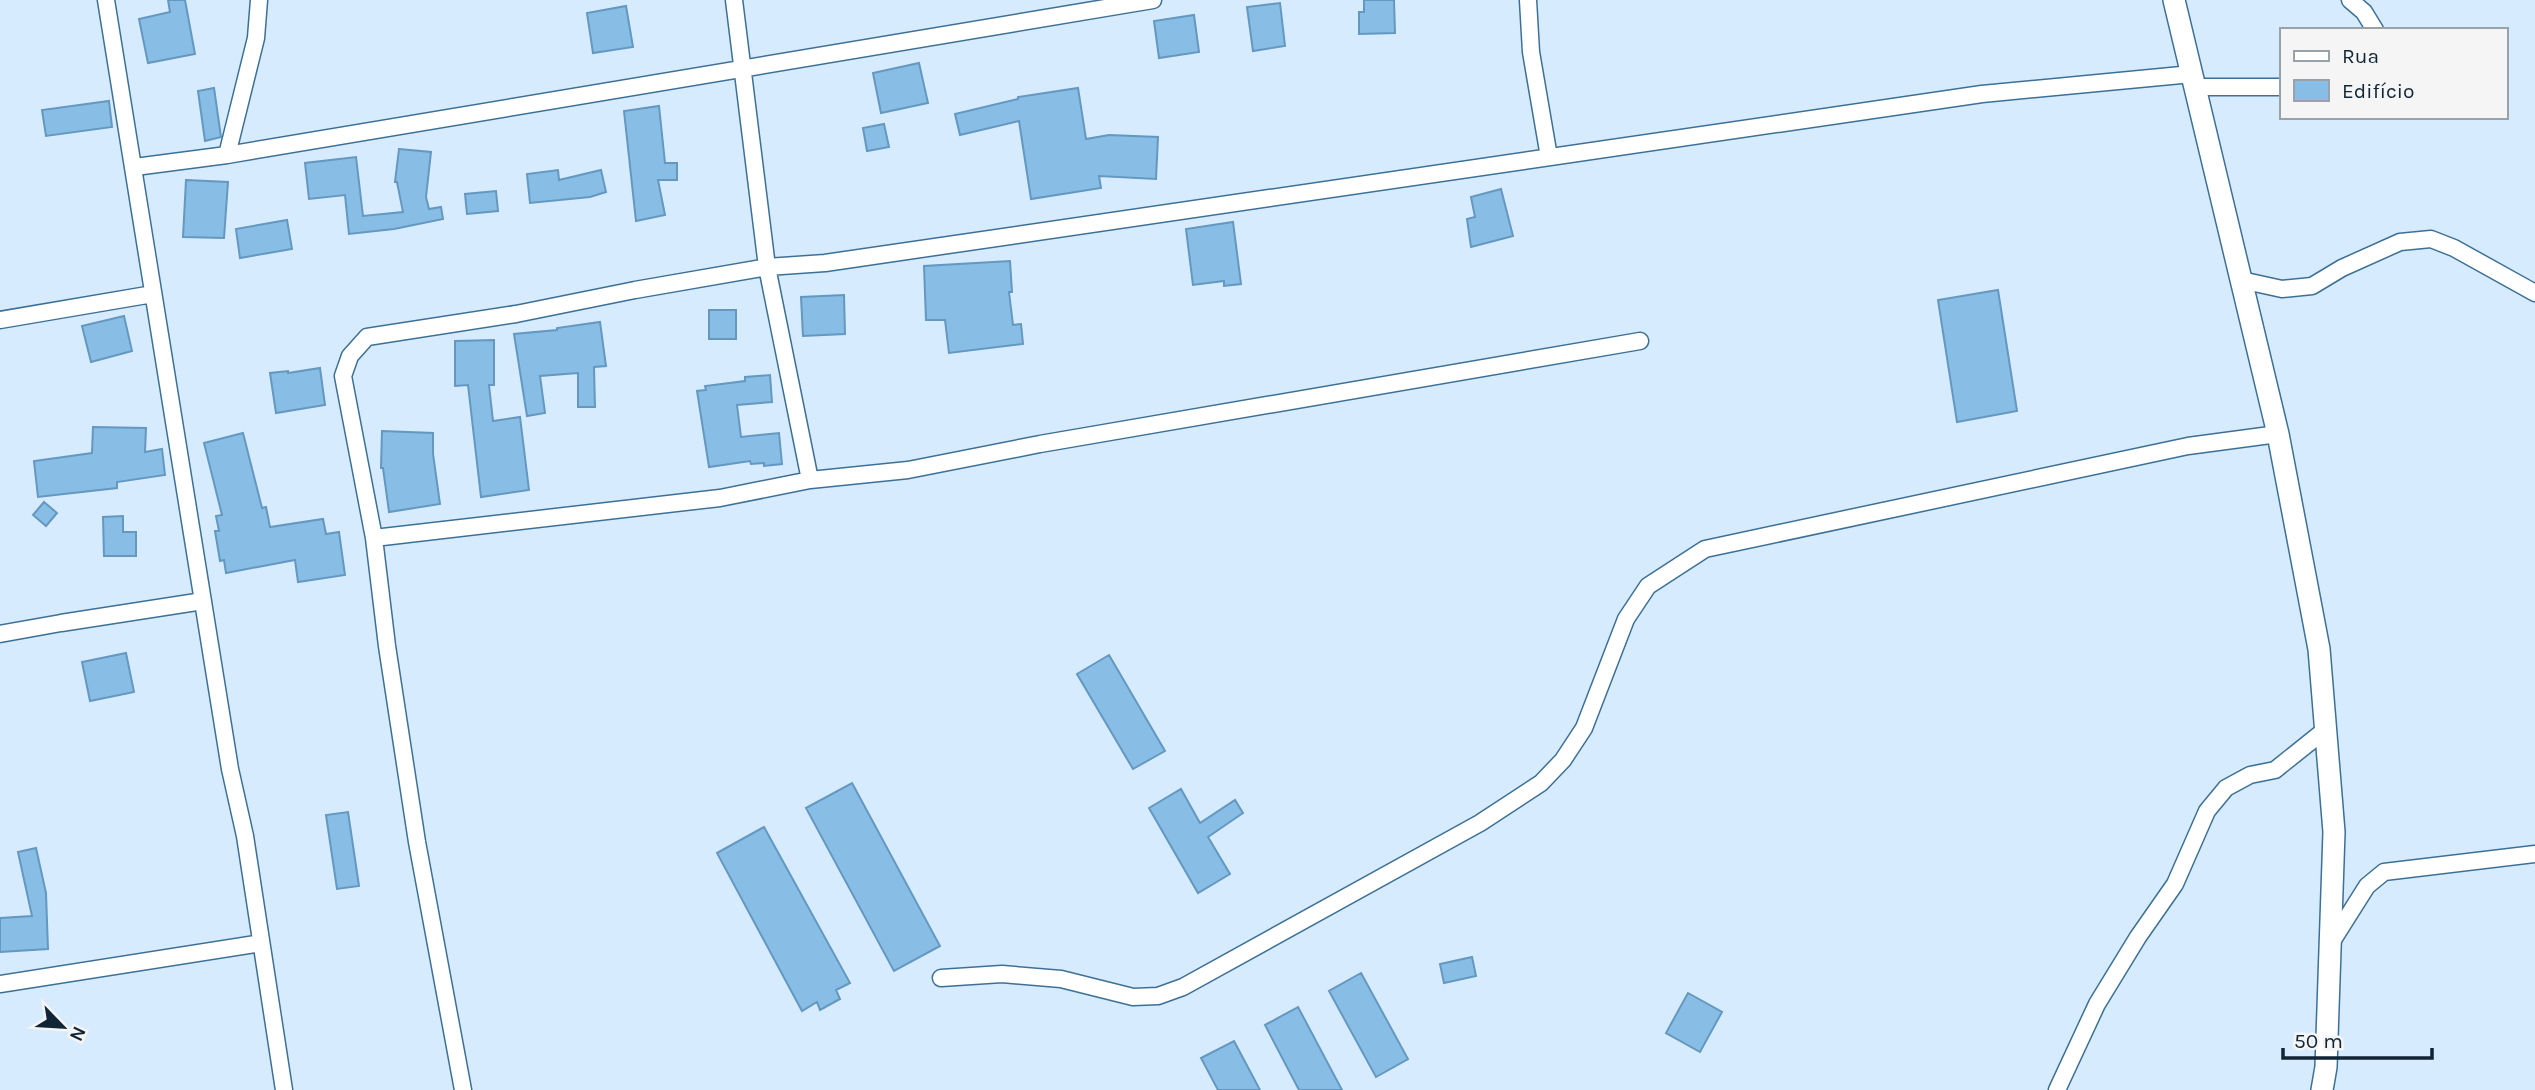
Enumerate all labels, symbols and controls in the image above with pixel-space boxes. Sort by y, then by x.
legend [2280,28,2507,119]
text: Rua [2342,44,2379,68]
text: Edifício [2342,79,2415,103]
north arrow [28,992,98,1062]
scale bar [2283,1016,2432,1060]
text: N [65,1023,90,1045]
text: 50 m [2294,1029,2343,1053]

